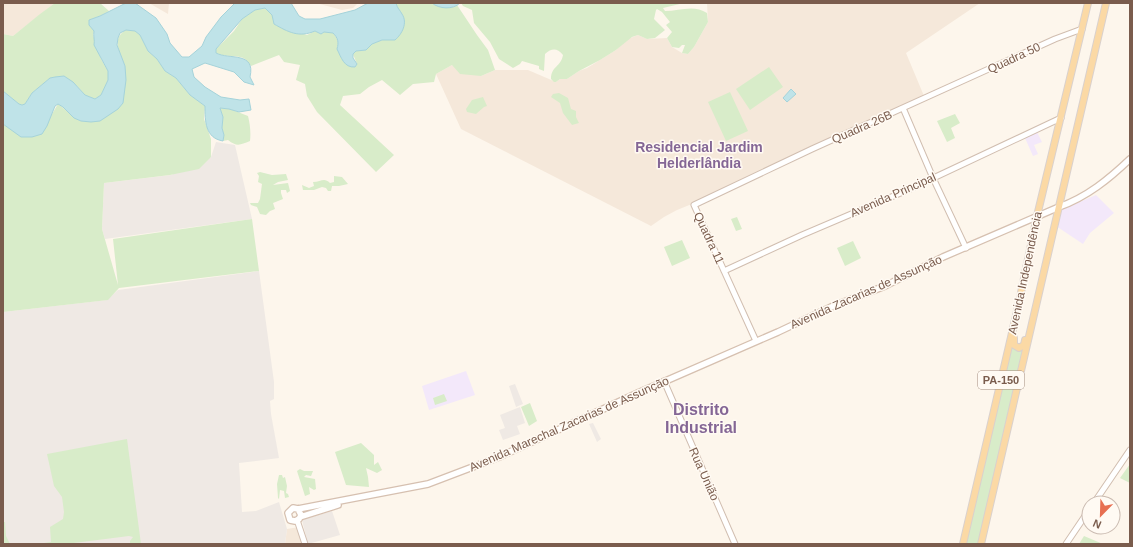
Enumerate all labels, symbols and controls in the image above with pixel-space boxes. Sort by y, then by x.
street label: Quadra 50 [985,40,1043,76]
street label: Quadra 26B [830,107,894,147]
district label: Residencial Jardim Helderlândia [635,139,763,171]
street label: Avenida Principal [848,170,938,220]
street label: Quadra 11 [691,210,727,267]
street label: Avenida Independência [1005,210,1045,336]
street label: Avenida Zacarias de Assunção [788,252,944,332]
road number: PA-150 [978,371,1024,389]
street label: Avenida Marechal Zacarias de Assunção [467,373,671,475]
district label: Distrito Industrial [665,401,737,436]
street label: Rua União [686,445,722,503]
north arrow [1081,495,1121,535]
text: N [1091,517,1103,531]

